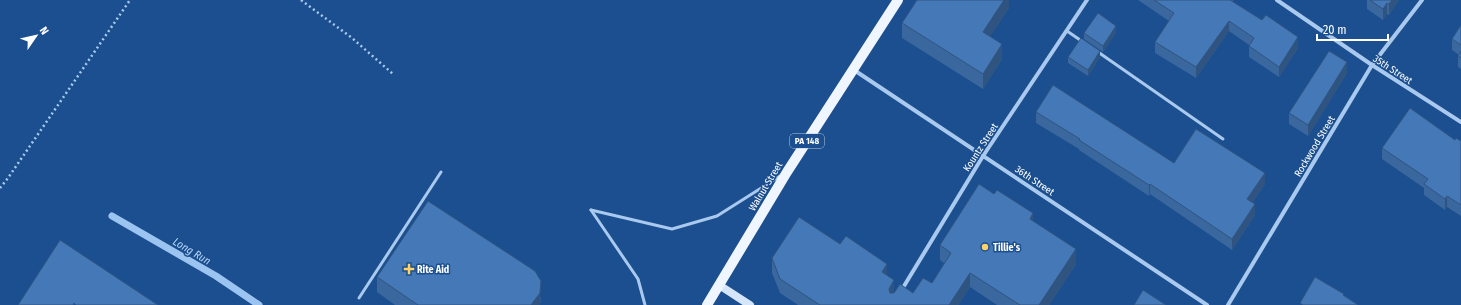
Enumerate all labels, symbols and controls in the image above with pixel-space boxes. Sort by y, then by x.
north arrow [16,16,56,56]
scale bar [1317,16,1388,42]
text: 20 m [1323,23,1347,37]
text: N [37,24,51,37]
street label: 35th Street [1371,53,1415,87]
street label: Rockwood Street [1292,113,1338,179]
street label: Kountz Street [961,121,1001,174]
road number: PA 148 [790,134,824,148]
street label: Walnut Street [746,159,786,213]
street label: 36th Street [1012,163,1057,199]
water label: Long Run [170,235,213,268]
marker: Tillie's [980,242,990,252]
place label: Tillie's [993,242,1021,254]
marker: Rite Aid [404,264,414,274]
place label: Rite Aid [417,264,449,276]

